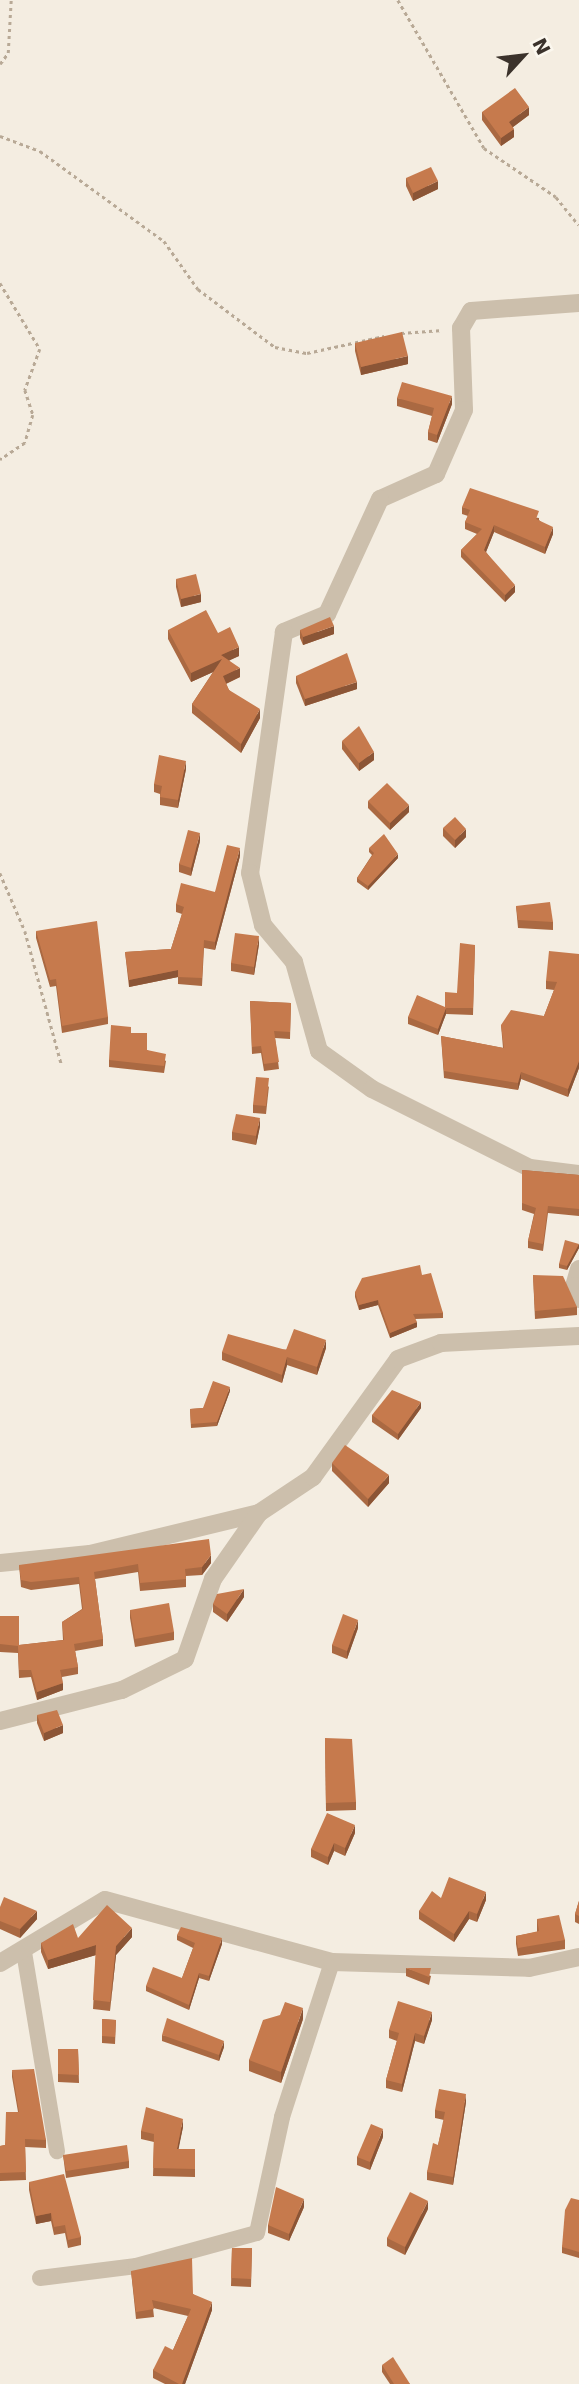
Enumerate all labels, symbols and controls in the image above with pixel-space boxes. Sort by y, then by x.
north arrow [488,21,558,91]
text: N [528,34,555,59]

